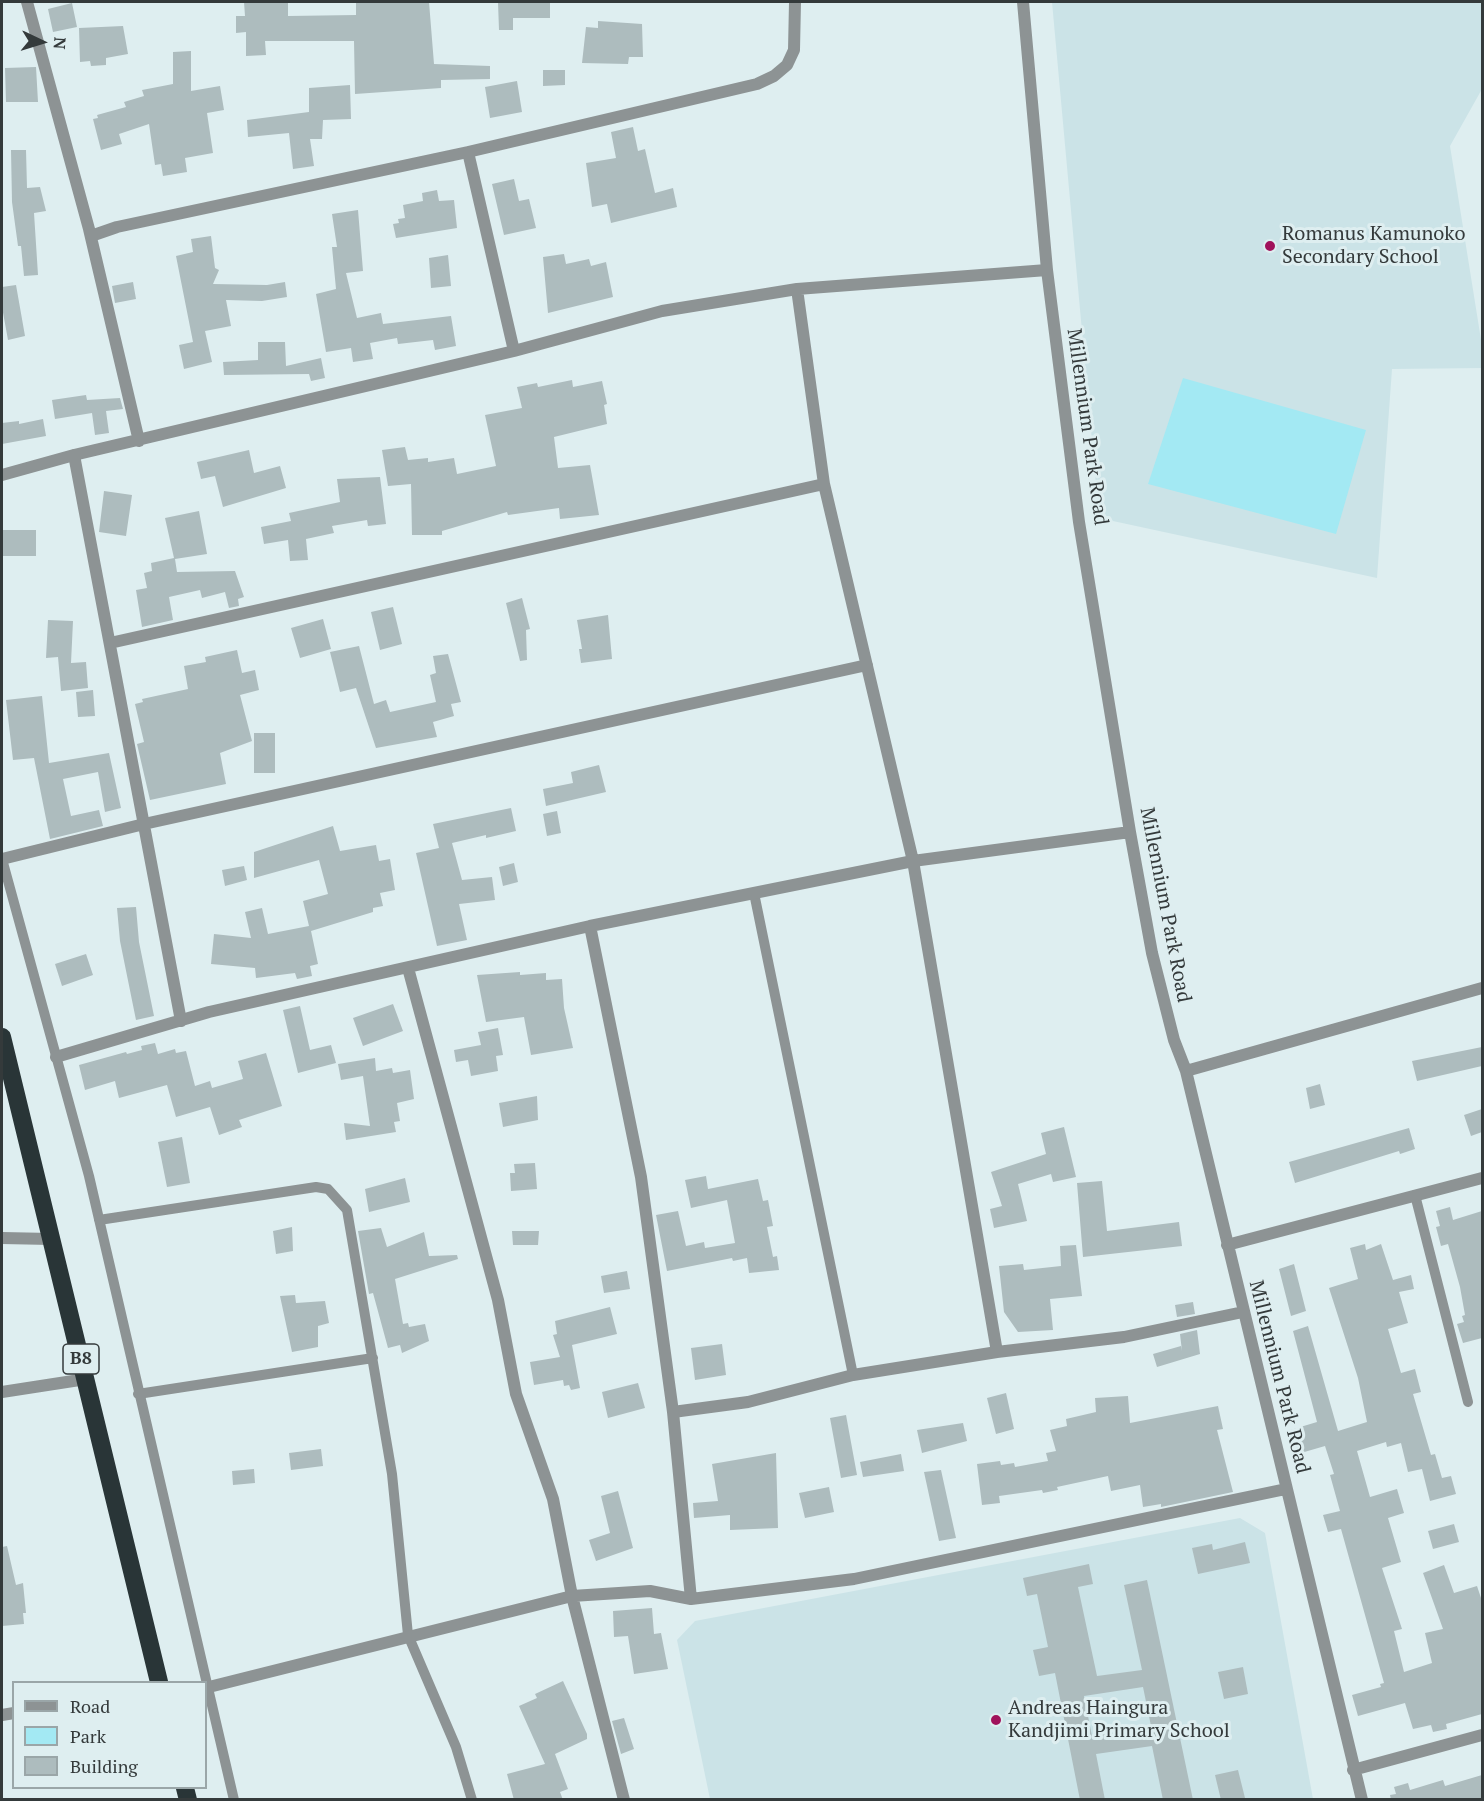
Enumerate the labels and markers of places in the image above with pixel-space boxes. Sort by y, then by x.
place label: Romanus Kamunoko Secondary School [1282,222,1465,269]
marker: Romanus Kamunoko Secondary School [1263,239,1277,253]
place label: Andreas Haingura Kandjimi Primary School [1008,1696,1230,1743]
marker: Andreas Haingura Kandjimi Primary School [989,1713,1003,1727]

